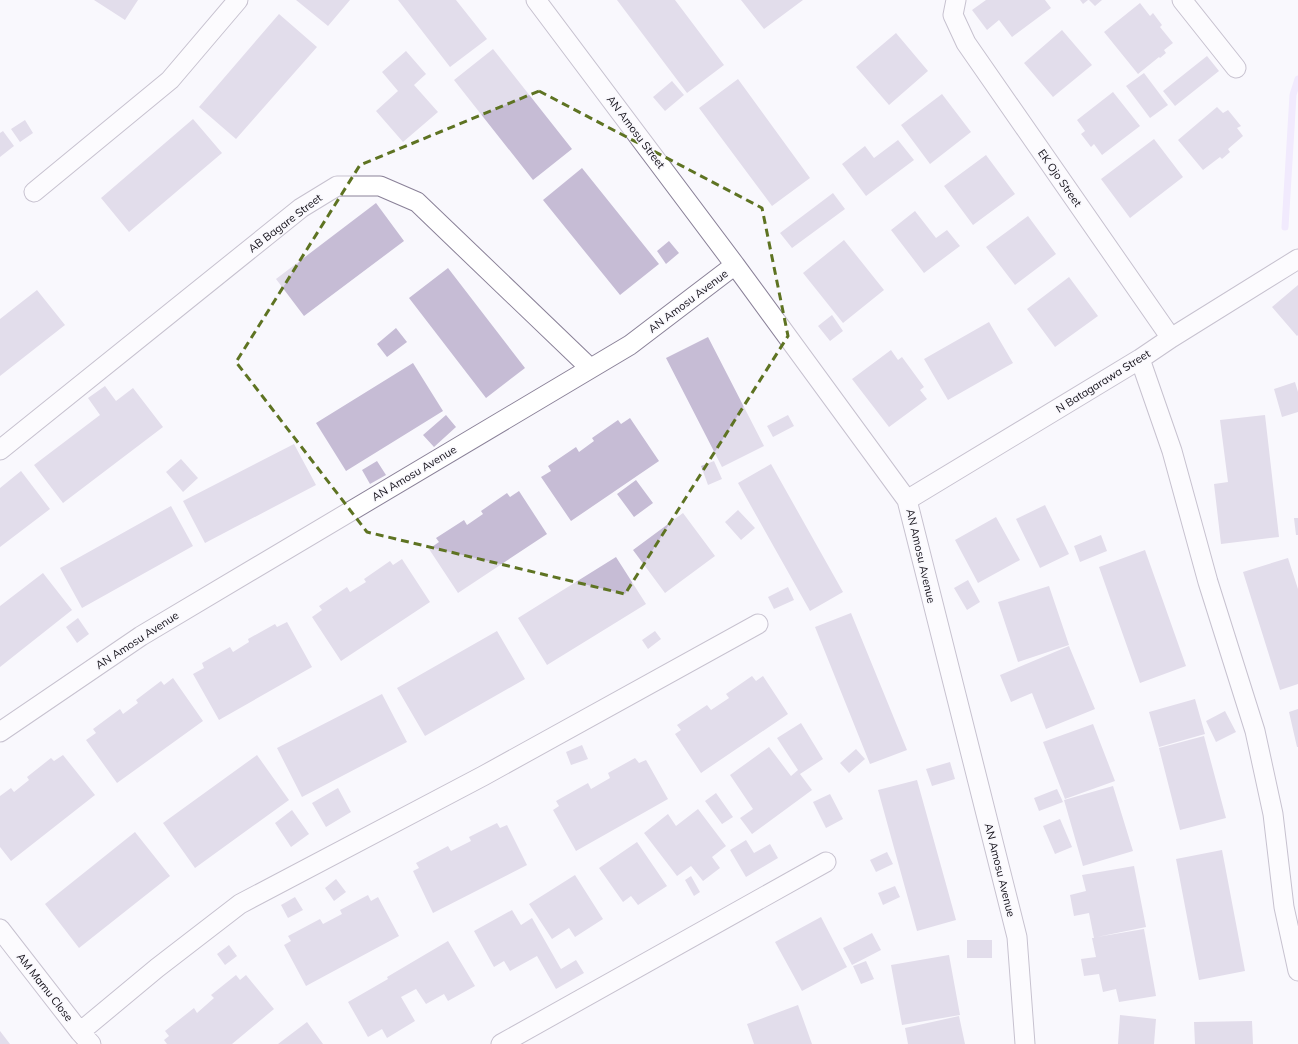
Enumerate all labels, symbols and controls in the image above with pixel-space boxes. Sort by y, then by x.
street label: AN Amosu Street [604,93,668,172]
street label: EK Ojo Street [1035,147,1085,210]
street label: AB Bagare Street [245,191,325,255]
street label: AN Amosu Avenue [645,266,731,336]
street label: N Batagarawa Street [1053,346,1153,416]
street label: AN Amosu Avenue [369,442,459,504]
street label: AN Amosu Avenue [903,508,939,604]
street label: AN Amosu Avenue [93,608,181,672]
street label: AN Amosu Avenue [982,822,1018,918]
street label: AM Mamu Close [14,950,76,1024]

